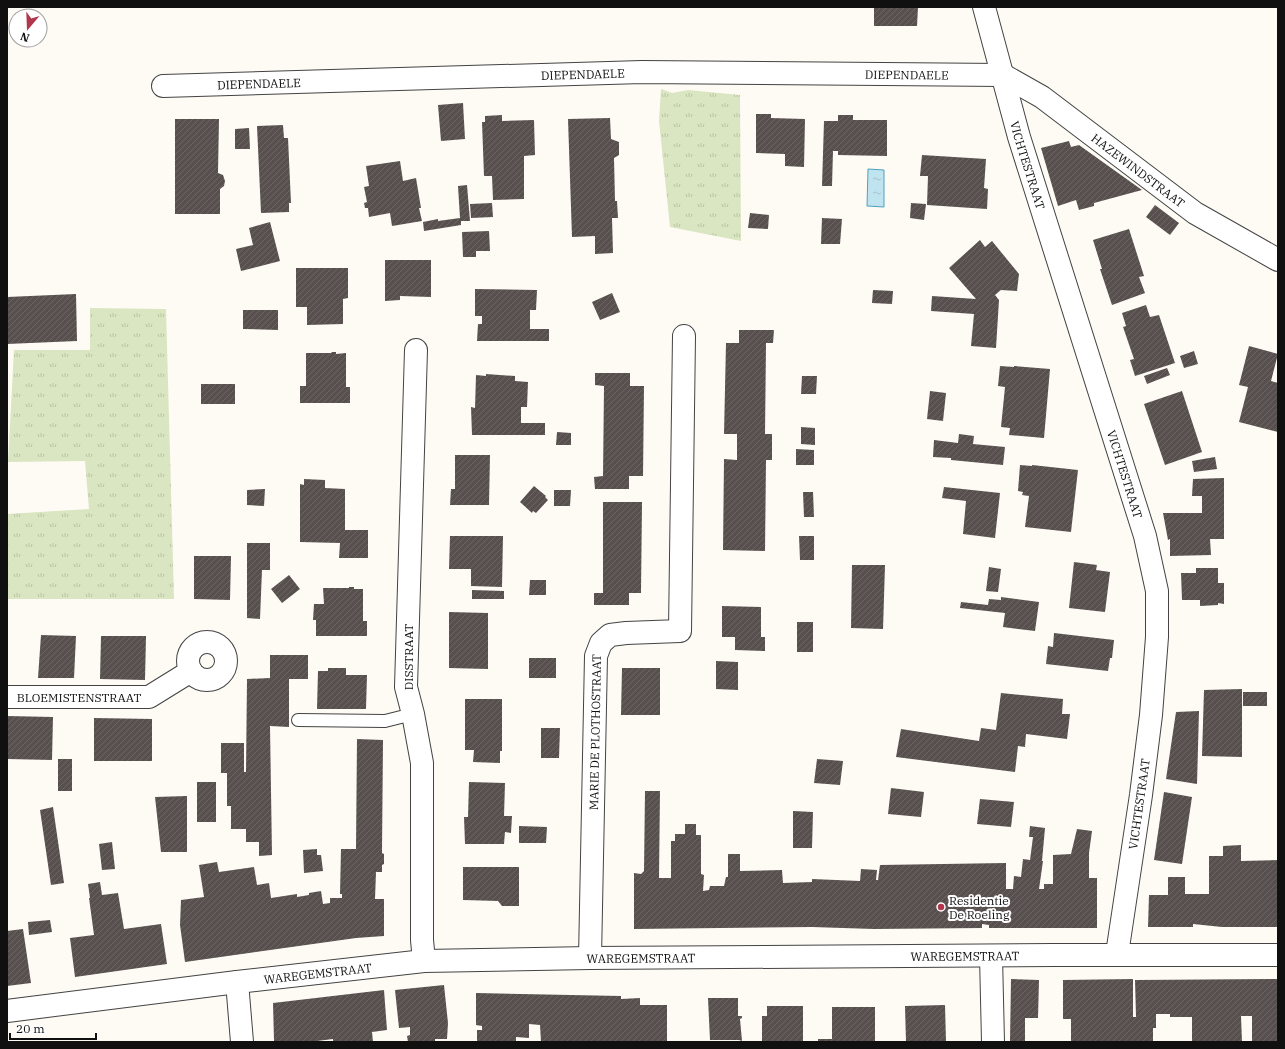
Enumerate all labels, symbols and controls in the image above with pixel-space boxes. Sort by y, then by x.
north arrow [8,8,48,48]
text: N [18,29,31,45]
street label: DIEPENDAELE [541,65,625,82]
street label: DIEPENDAELE [865,66,949,82]
street label: DIEPENDAELE [217,74,301,92]
street label: VICHTESTRAAT [1007,119,1049,211]
street label: HAZEWINDSTRAAT [1089,130,1188,210]
street label: VICHTESTRAAT [1104,428,1146,520]
street label: DISSTRAAT [401,624,416,690]
street label: MARIE DE PLOTHOSTRAAT [585,654,604,810]
street label: BLOEMISTENSTRAAT [17,690,141,705]
street label: VICHTESTRAAT [1125,757,1153,850]
place label: Residentie De Roeling [949,893,1010,922]
marker: Residentie De Roeling [936,902,946,912]
street label: WAREGEMSTRAAT [911,948,1020,963]
street label: WAREGEMSTRAAT [587,950,696,966]
street label: WAREGEMSTRAAT [263,959,373,986]
scale bar [10,1015,96,1041]
text: 20 m [16,1021,45,1036]

